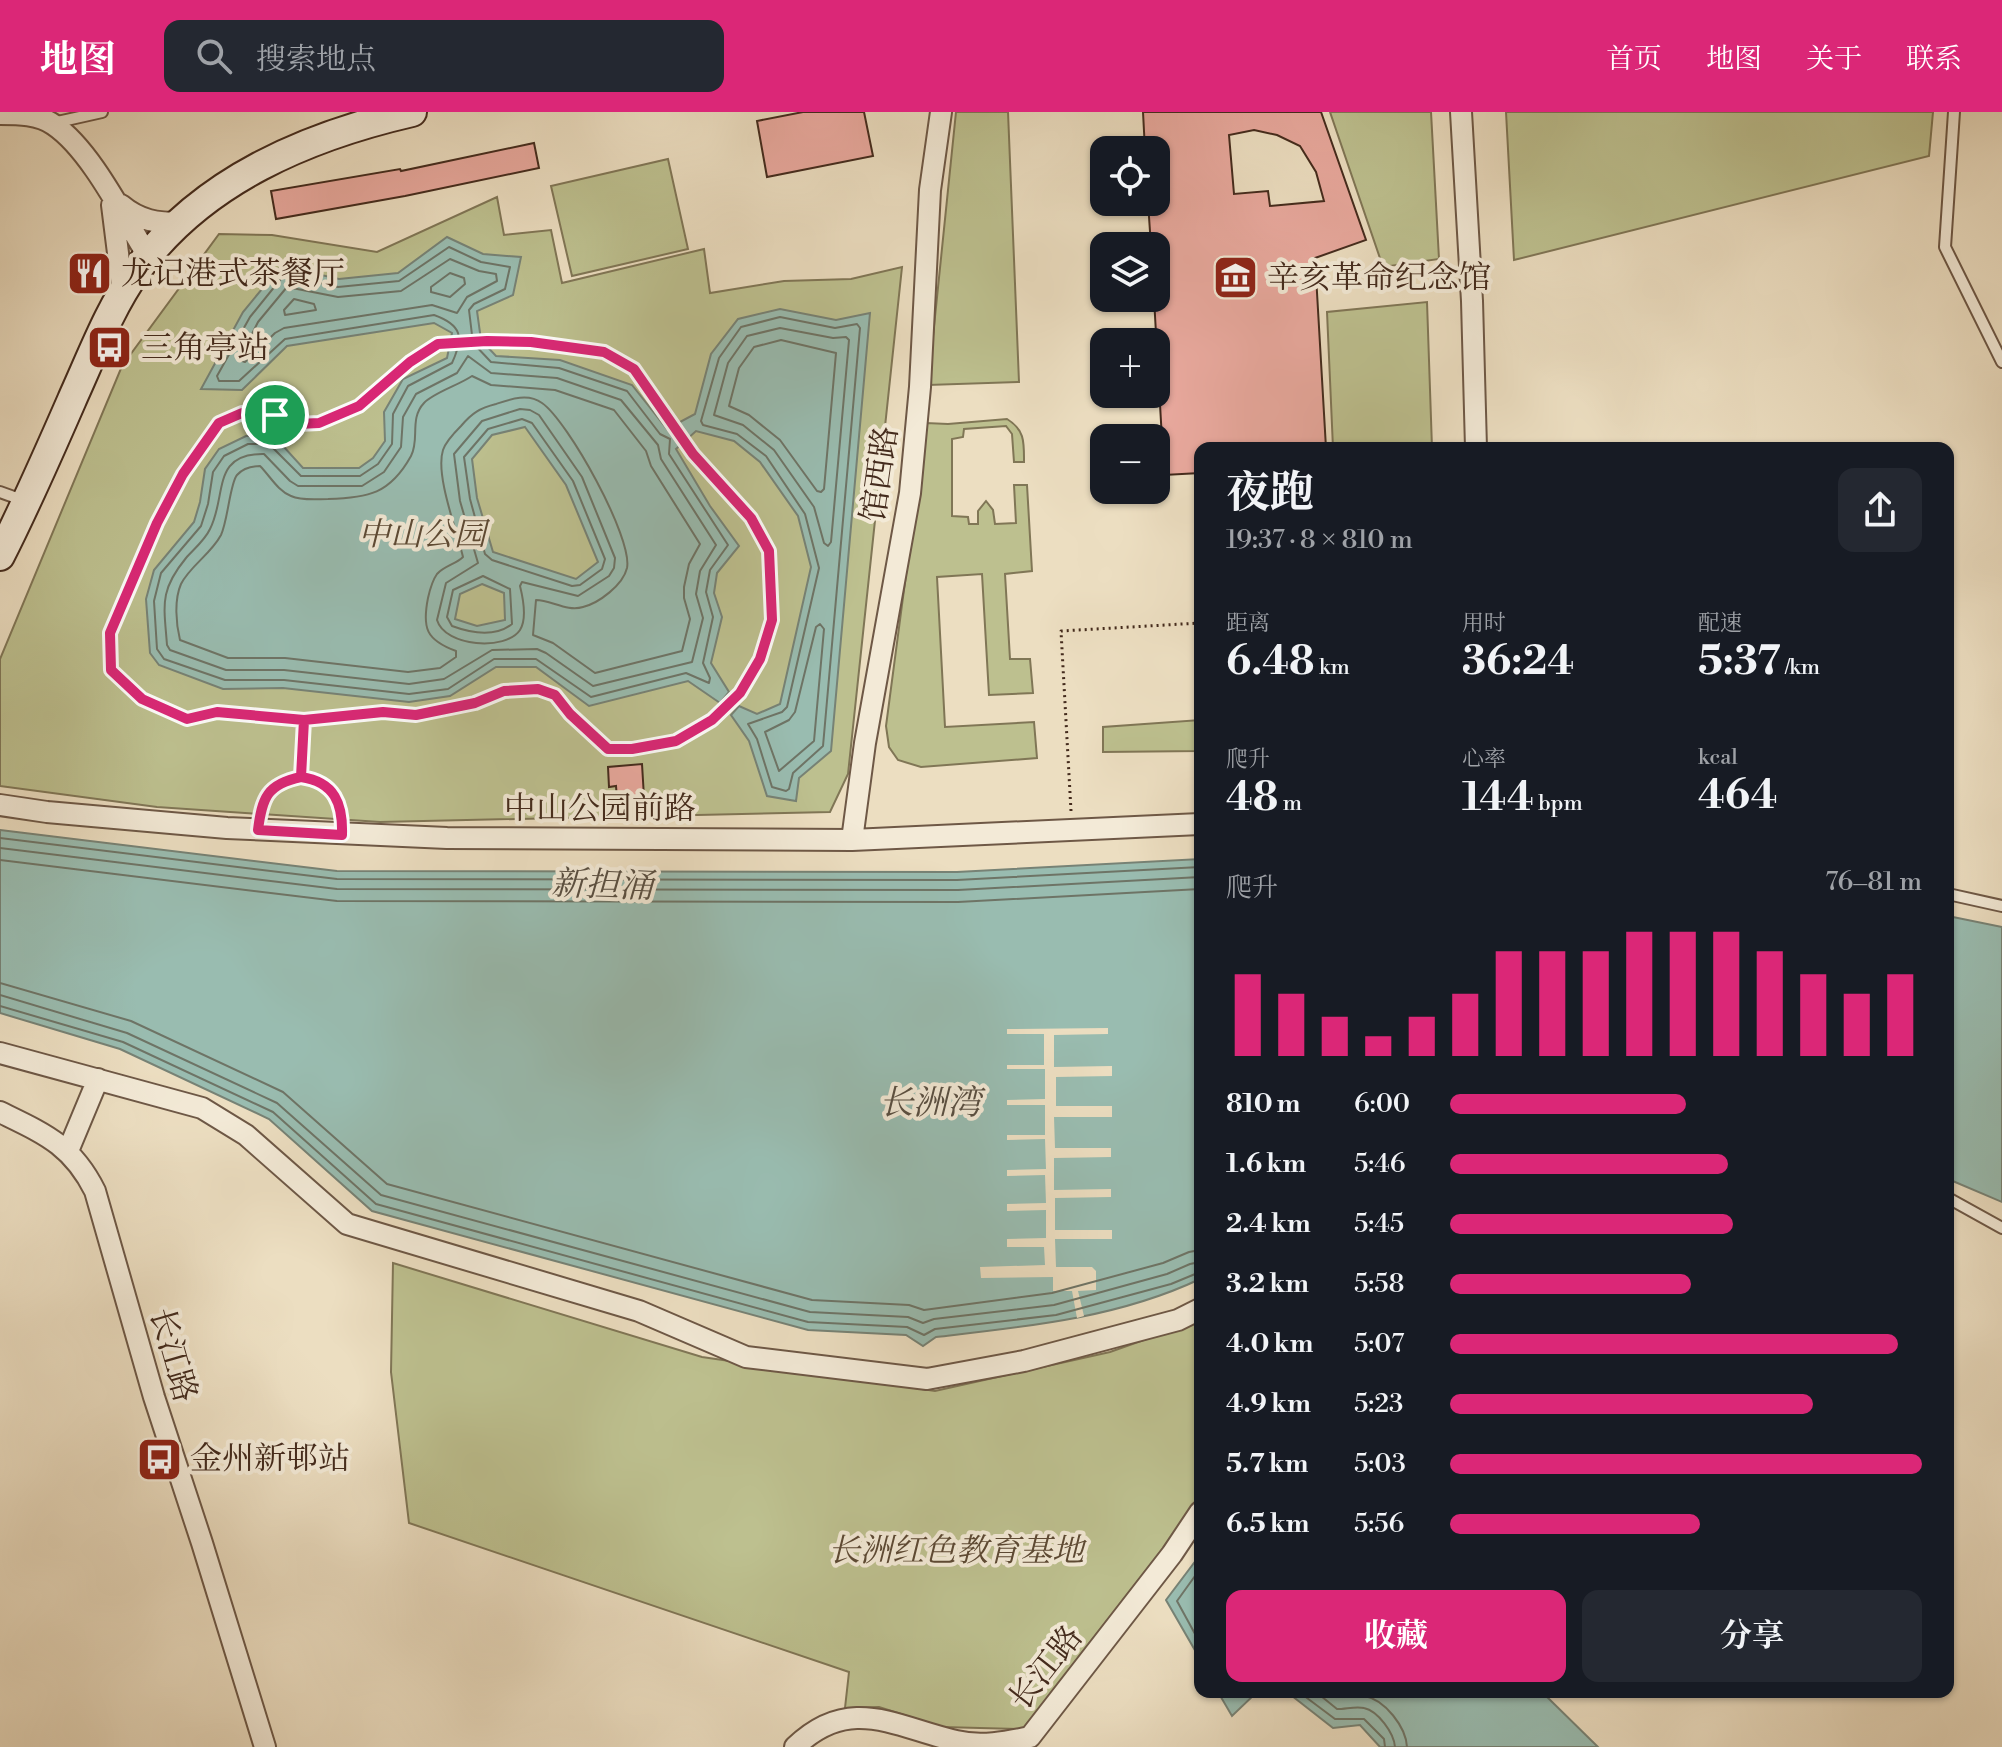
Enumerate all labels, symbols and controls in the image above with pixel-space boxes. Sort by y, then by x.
search box [164,20,724,92]
icon: search [192,34,236,78]
text: 地图 [40,37,116,84]
text: 搜索地点 [256,41,376,79]
text: 首页 [1606,42,1662,77]
text: 地图 [1706,42,1762,77]
text: 关于 [1806,42,1862,77]
text: 联系 [1906,42,1962,77]
map controls [1090,136,1170,504]
button: locate [1090,136,1170,216]
button: layers [1090,232,1170,312]
restaurant icon: 龙记港式茶餐厅 [66,250,114,298]
place label: 龙记港式茶餐厅 [121,254,345,294]
museum icon: 辛亥革命纪念馆 [1212,254,1260,302]
place label: 辛亥革命纪念馆 [1267,258,1491,298]
bus stop icon: 三角亭站 [86,324,134,372]
place label: 三角亭站 [141,328,269,368]
button: + [1090,328,1170,408]
pin [241,381,309,449]
icon: arrive [253,393,297,437]
street label: 馆西路 [854,424,906,524]
button: − [1090,424,1170,504]
text: 夜跑 [1226,466,1314,521]
button: share [1838,468,1922,552]
park label: 中山公园 [358,515,491,555]
text: 19:37 · 8 × 810 m [1226,524,1413,556]
text: 距离 [1226,610,1270,637]
text: 用时 [1462,610,1506,637]
text: 配速 [1698,610,1742,637]
text: 6.48 [1226,637,1314,687]
text: 36:24 [1462,637,1574,687]
text: 5:37 [1698,637,1780,687]
text: km [1314,654,1350,681]
text: /km [1780,654,1820,681]
text: kcal [1698,744,1738,771]
text: 爬升 [1226,746,1270,773]
text: 心率 [1462,746,1506,773]
text: 464 [1698,771,1778,821]
text: 48 [1226,773,1278,823]
text: 144 [1462,773,1534,823]
street label: 中山公园前路 [504,789,696,829]
text: m [1278,790,1302,817]
text: bpm [1534,790,1583,817]
water label: 新担涌 [550,863,658,909]
text: 76–81 m [1825,866,1922,898]
text: 爬升 [1226,872,1278,904]
water label: 长洲湾 [879,1083,986,1125]
text: 810 m [1226,1088,1301,1120]
text: 6:00 [1354,1088,1410,1120]
text: 1.6 km [1226,1148,1306,1180]
text: 5:46 [1354,1148,1405,1180]
text: 2.4 km [1226,1208,1311,1240]
text: 5:45 [1354,1208,1404,1240]
text: 3.2 km [1226,1268,1309,1300]
text: 5:58 [1354,1268,1404,1300]
street label: 长江路 [141,1303,205,1407]
text: 4.0 km [1226,1328,1313,1360]
text: 5:07 [1354,1328,1404,1360]
text: 4.9 km [1226,1388,1311,1420]
text: 5:23 [1354,1388,1403,1420]
bus stop icon: 金州新邨站 [135,1435,183,1483]
place label: 金州新邨站 [190,1439,350,1479]
text: 5.7 km [1226,1448,1308,1480]
text: 5:03 [1354,1448,1406,1480]
text: 6.5 km [1226,1508,1310,1540]
text: 5:56 [1354,1508,1404,1540]
park label: 长洲红色教育基地 [828,1531,1087,1571]
button: 收藏 [1226,1590,1566,1682]
button: 分享 [1582,1590,1922,1682]
street label: 长江路 [1001,1618,1091,1718]

